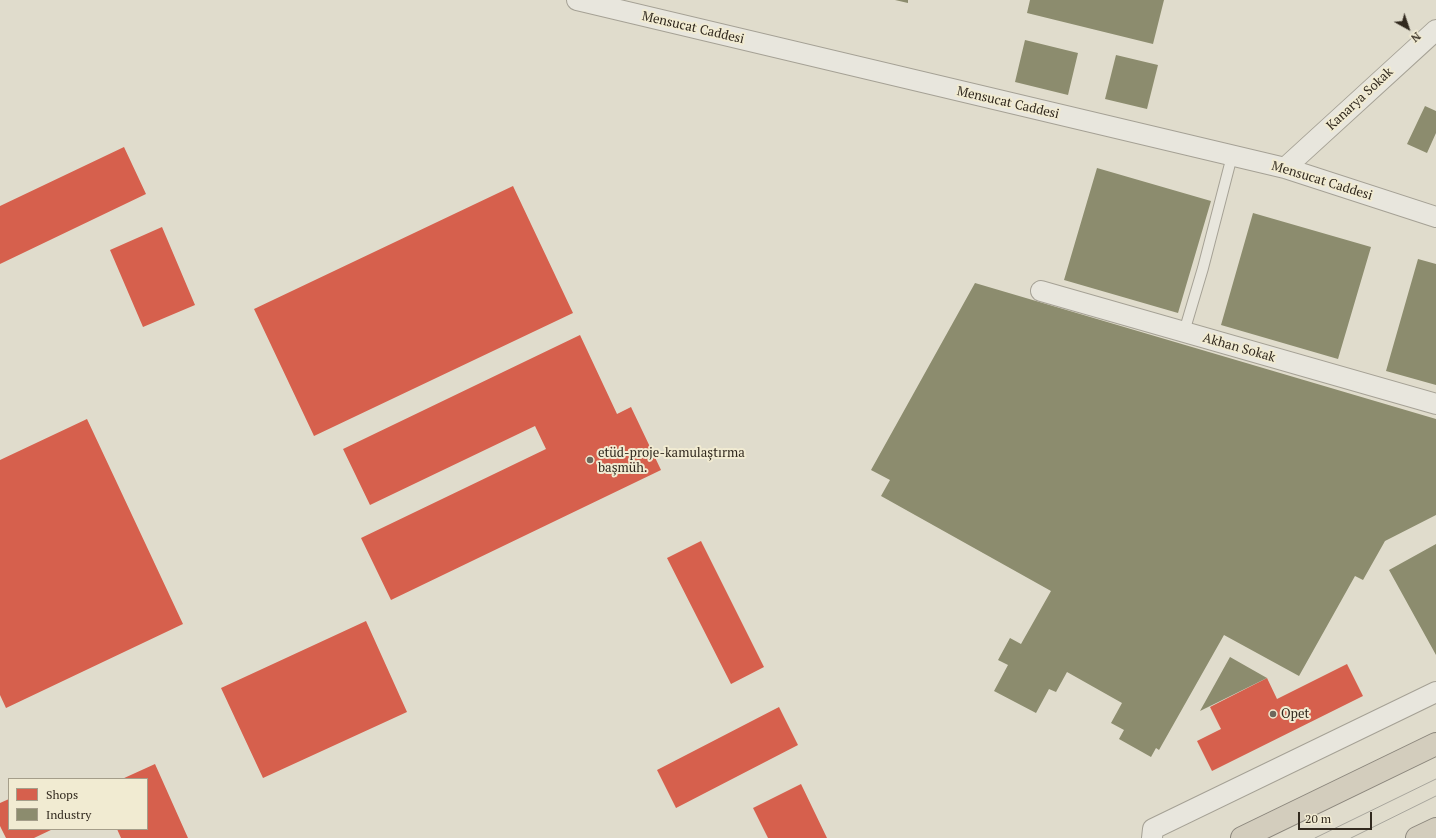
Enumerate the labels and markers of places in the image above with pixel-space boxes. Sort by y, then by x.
place label: etüd-proje-kamulaştırma başmüh. [598,445,745,476]
marker: etüd-proje-kamulaştırma başmüh. [585,455,595,465]
place label: Opet [1281,706,1309,722]
marker: Opet [1268,709,1278,719]

